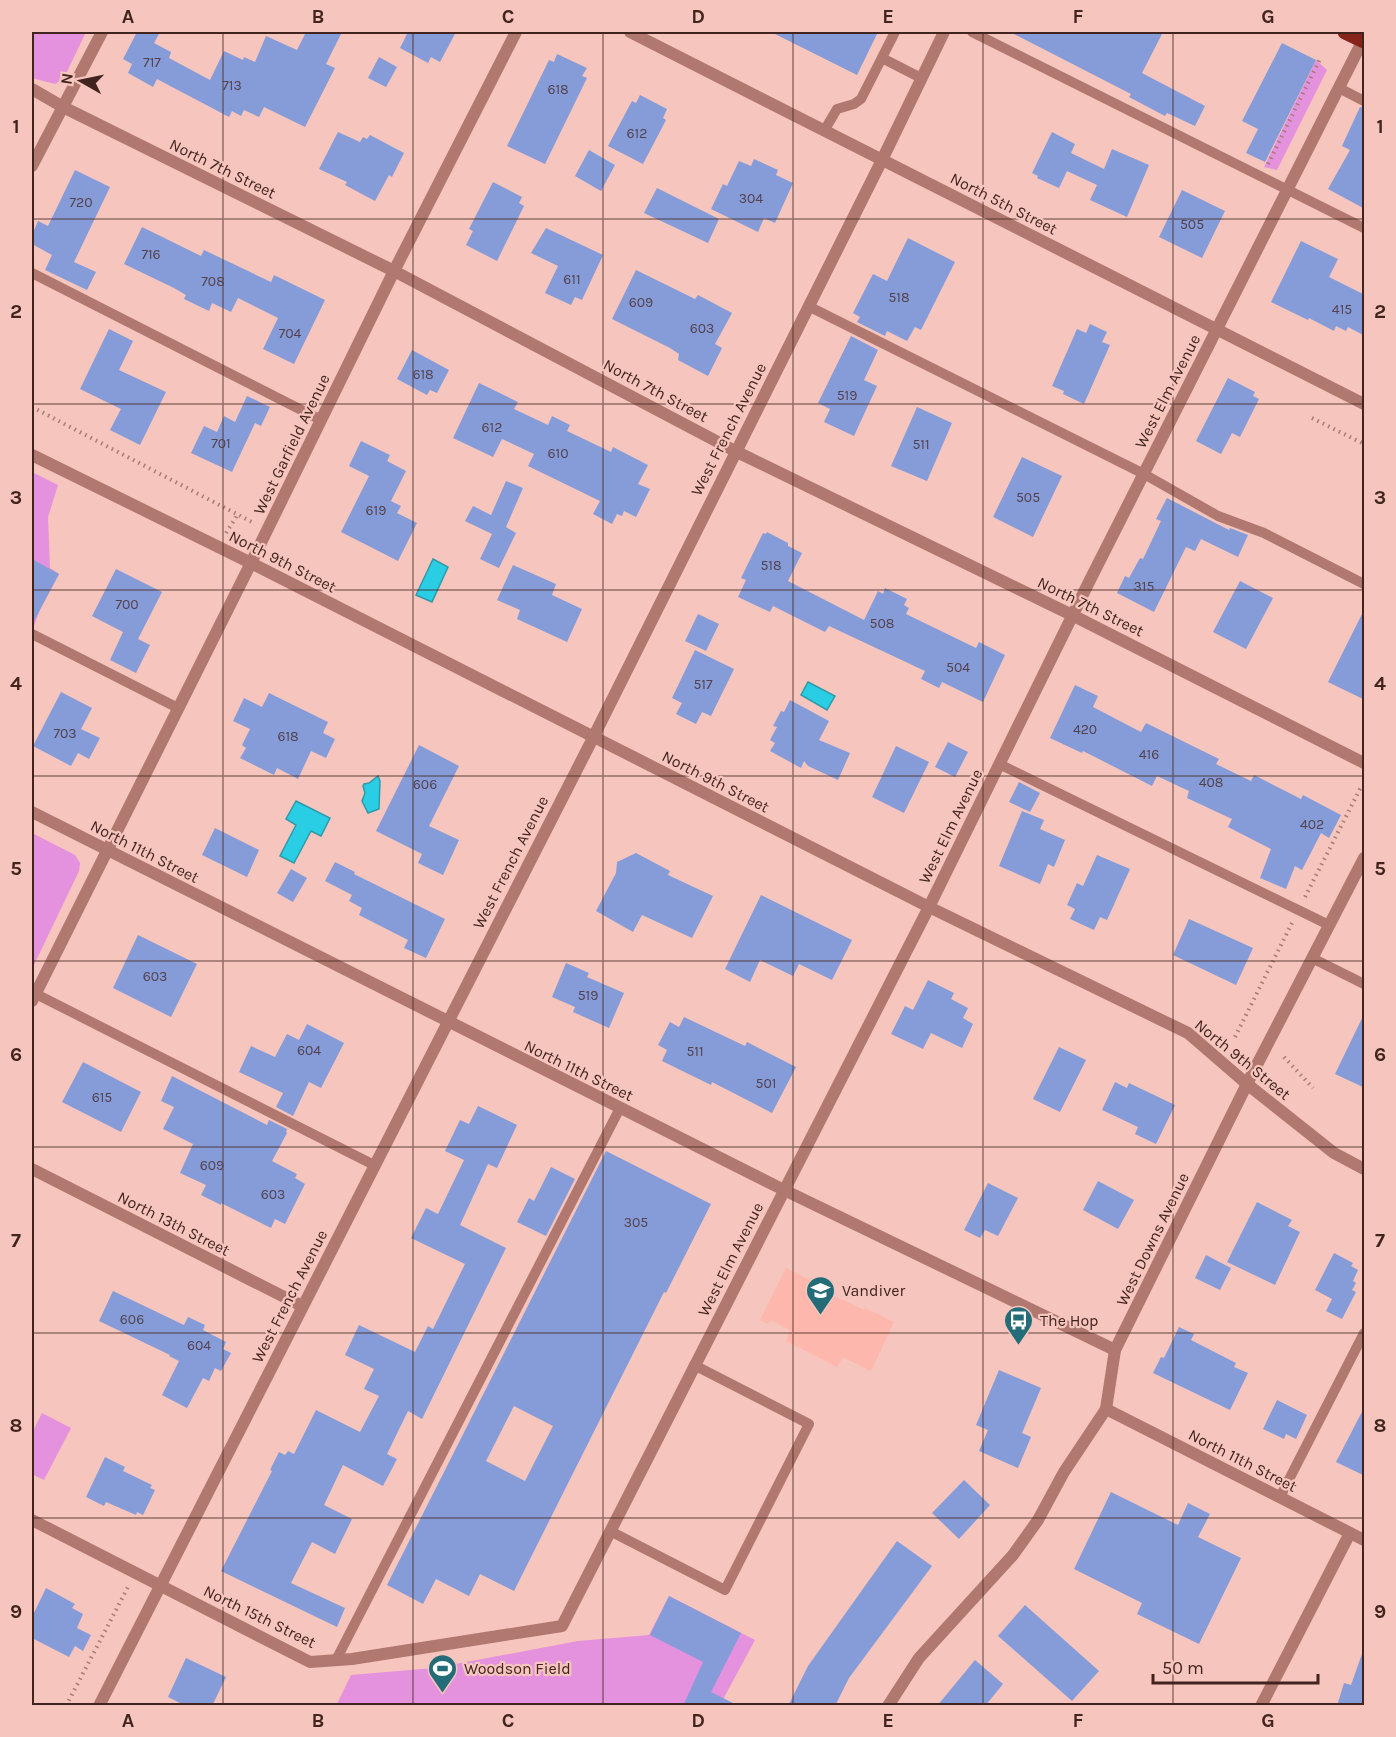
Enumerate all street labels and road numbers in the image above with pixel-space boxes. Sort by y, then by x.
street label: North 7th Street [167,135,279,202]
street label: North 5th Street [947,168,1060,239]
street label: West Elm Avenue [1131,331,1204,451]
street label: North 7th Street [600,355,711,426]
street label: West French Avenue [687,360,770,499]
street label: West Garfield Avenue [249,371,334,518]
street label: North 9th Street [226,526,339,597]
street label: North 7th Street [1035,573,1147,640]
street label: North 9th Street [659,746,772,817]
street label: West Elm Avenue [914,766,986,887]
street label: West French Avenue [469,793,552,932]
street label: North 11th Street [87,816,202,887]
street label: North 9th Street [1191,1015,1294,1104]
street label: North 11th Street [521,1036,636,1105]
street label: West Downs Avenue [1112,1170,1193,1309]
street label: North 13th Street [115,1187,233,1260]
street label: West Elm Avenue [694,1199,767,1319]
street label: West French Avenue [248,1227,331,1366]
street label: North 11th Street [1185,1425,1300,1496]
street label: North 15th Street [200,1581,319,1652]

